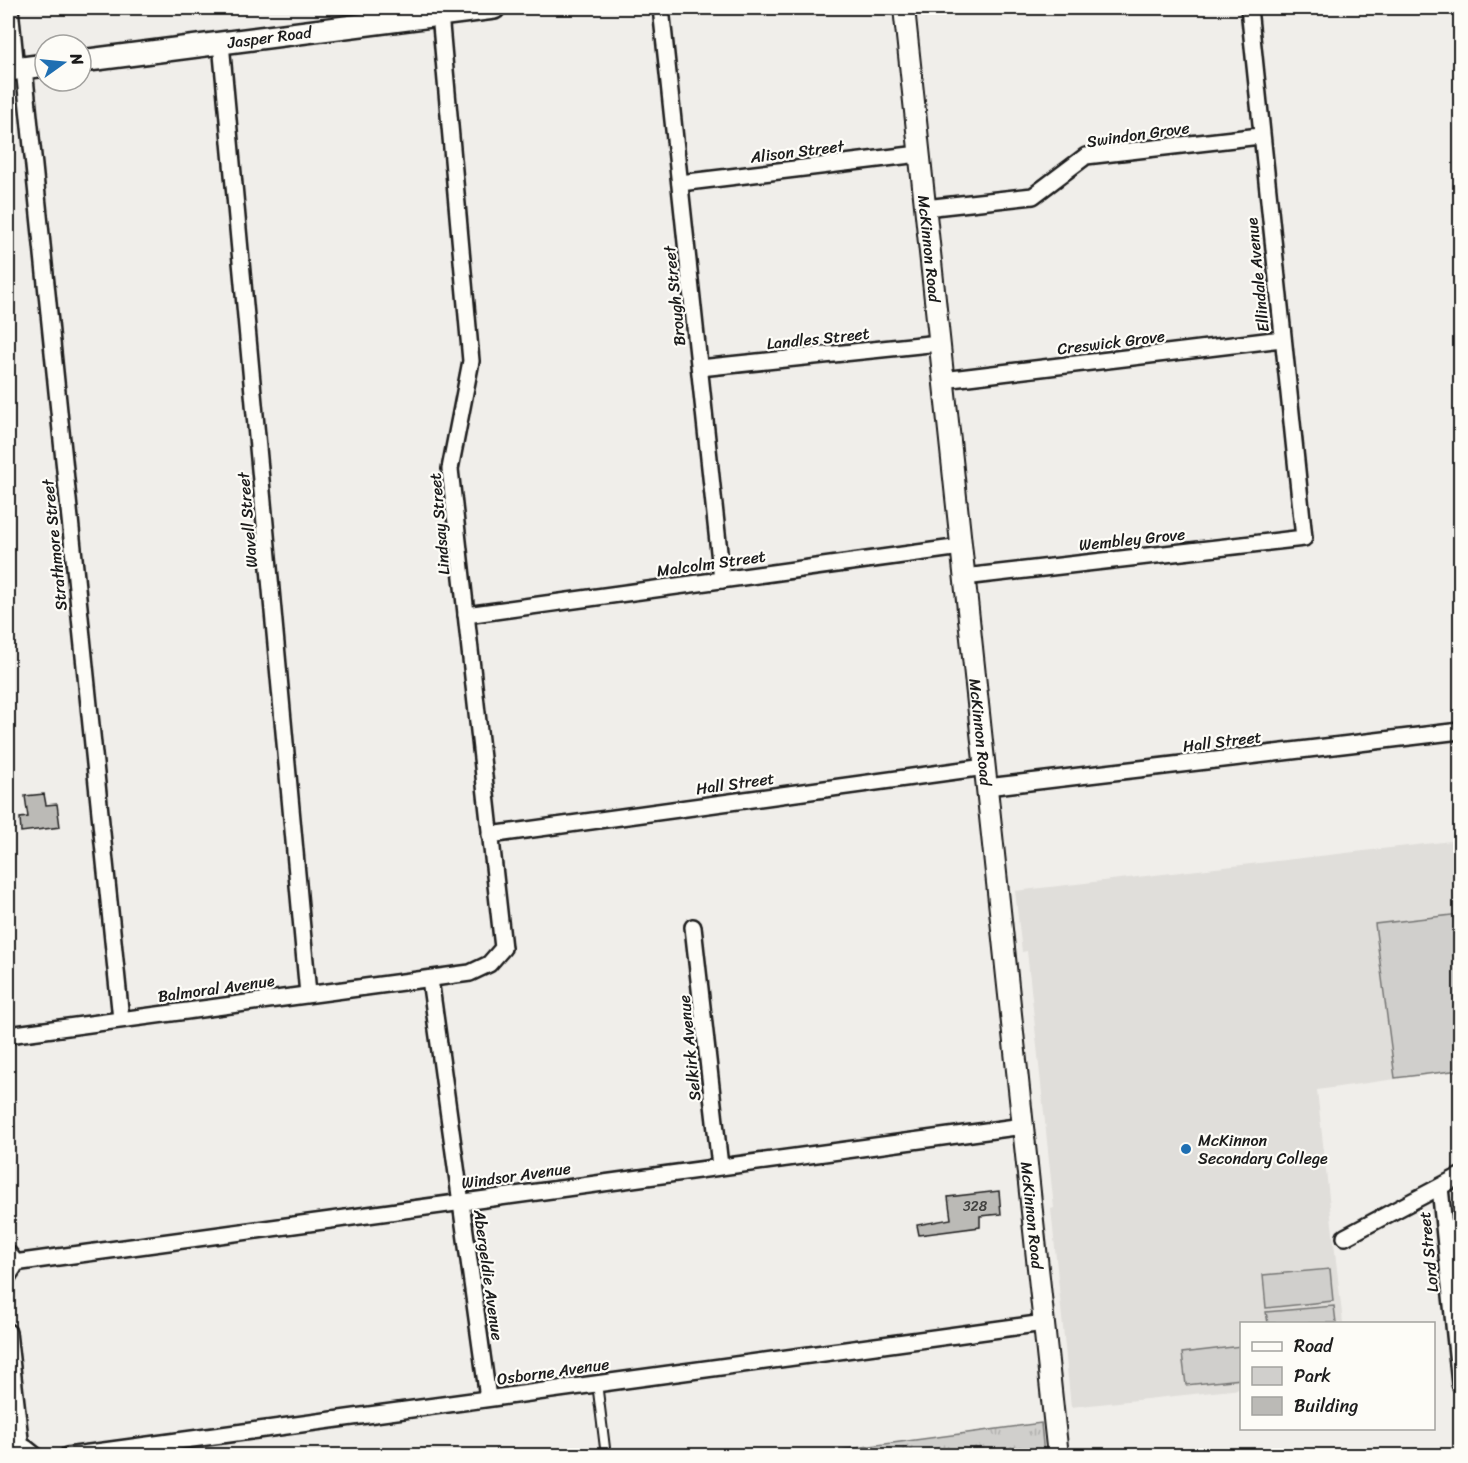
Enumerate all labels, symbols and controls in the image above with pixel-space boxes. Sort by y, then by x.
street label: Jasper Road [225,17,315,57]
north arrow [33,33,93,93]
text: N [61,49,93,69]
street label: Swindon Grove [1085,113,1191,156]
street label: Alison Street [748,131,846,172]
street label: McKinnon Road [909,194,949,305]
street label: Ellindale Avenue [1237,216,1278,334]
street label: Brough Street [655,244,694,347]
street label: Landles Street [765,319,871,358]
street label: Creswick Grove [1056,322,1167,363]
street label: Wavell Street [229,470,266,569]
street label: Lindsay Street [421,472,458,576]
street label: Strathmore Street [33,477,76,612]
street label: Wembley Grove [1077,519,1187,559]
street label: Malcolm Street [655,541,767,585]
street label: McKinnon Road [960,677,1001,789]
street label: Hall Street [1181,722,1263,761]
street label: Hall Street [694,764,776,803]
street label: Balmoral Avenue [156,966,277,1011]
street label: Selkirk Avenue [670,994,709,1102]
place label: McKinnon Secondary College [1198,1126,1328,1173]
marker: McKinnon Secondary College [1179,1142,1193,1156]
street label: Windsor Avenue [459,1153,573,1198]
street label: McKinnon Road [1012,1160,1052,1272]
house number: 328 [963,1194,988,1219]
street label: Abergeldie Avenue [465,1207,512,1342]
street label: Lord Street [1410,1210,1447,1294]
legend [1240,1322,1435,1430]
text: Road [1294,1330,1334,1362]
street label: Osborne Avenue [495,1349,611,1394]
text: Park [1294,1360,1331,1392]
text: Building [1294,1390,1358,1422]

